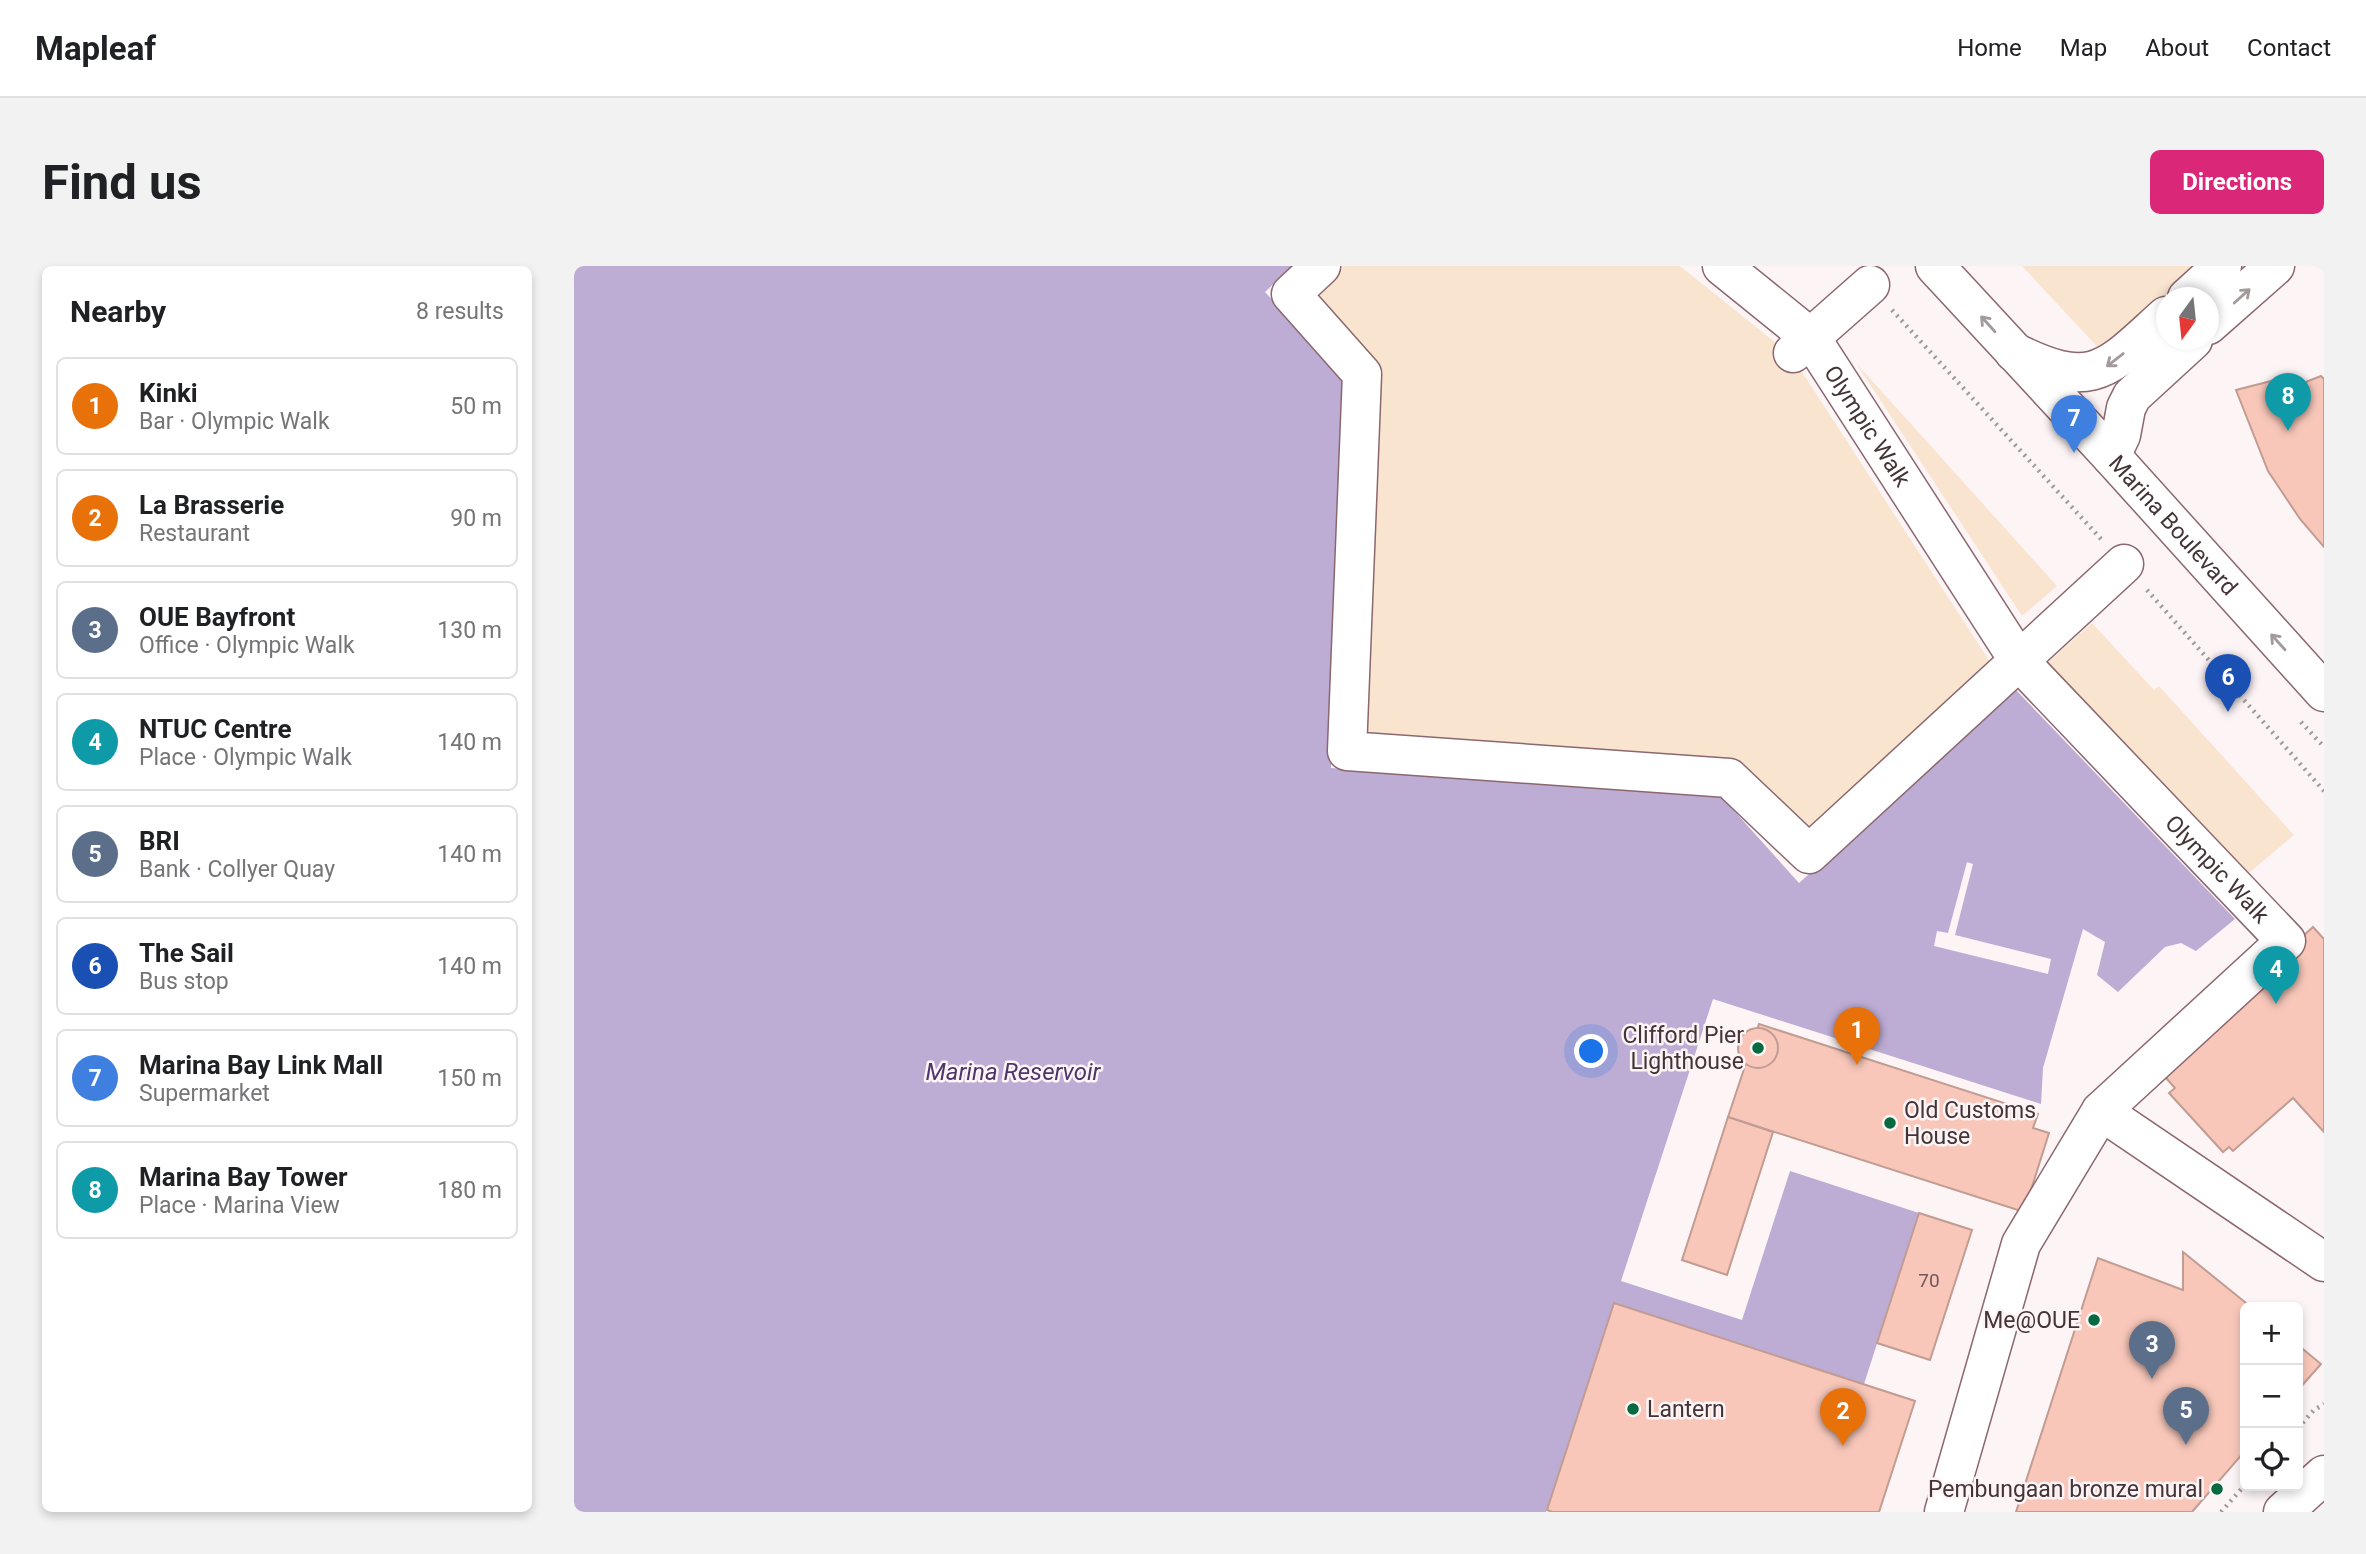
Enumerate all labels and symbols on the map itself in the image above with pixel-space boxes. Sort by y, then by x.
north arrow [2156,287,2219,350]
one-way arrow [2233,288,2251,304]
one-way arrow [1980,315,1996,333]
one-way arrow [2106,353,2125,368]
street label: Olympic Walk [1818,361,1916,492]
pin: 8 [2265,373,2311,431]
pin: 7 [2051,395,2097,453]
street label: Marina Boulevard [2103,450,2243,601]
one-way arrow [2270,633,2286,651]
pin: 6 [2205,654,2251,712]
street label: Olympic Walk [2159,810,2275,929]
pin: 4 [2253,946,2299,1004]
pin: 1 [1834,1007,1880,1065]
place label: Clifford Pier Lighthouse [1622,1022,1744,1075]
your location [1574,1034,1608,1068]
marker: Clifford Pier Lighthouse [1750,1040,1766,1056]
water label: Marina Reservoir [925,1058,1102,1086]
place label: Old Customs House [1904,1097,2036,1150]
marker: Old Customs House [1882,1115,1898,1131]
house number: 70 [1918,1269,1940,1292]
place label: Me@OUE [1983,1307,2080,1334]
marker: Me@OUE [2086,1312,2102,1328]
pin: 3 [2129,1321,2175,1379]
pin: 5 [2163,1387,2209,1445]
pin: 2 [1820,1388,1866,1446]
place label: Lantern [1647,1396,1725,1423]
marker: Lantern [1625,1401,1641,1417]
place label: Pembungaan bronze mural [1928,1476,2203,1503]
marker: Pembungaan bronze mural [2209,1481,2225,1497]

